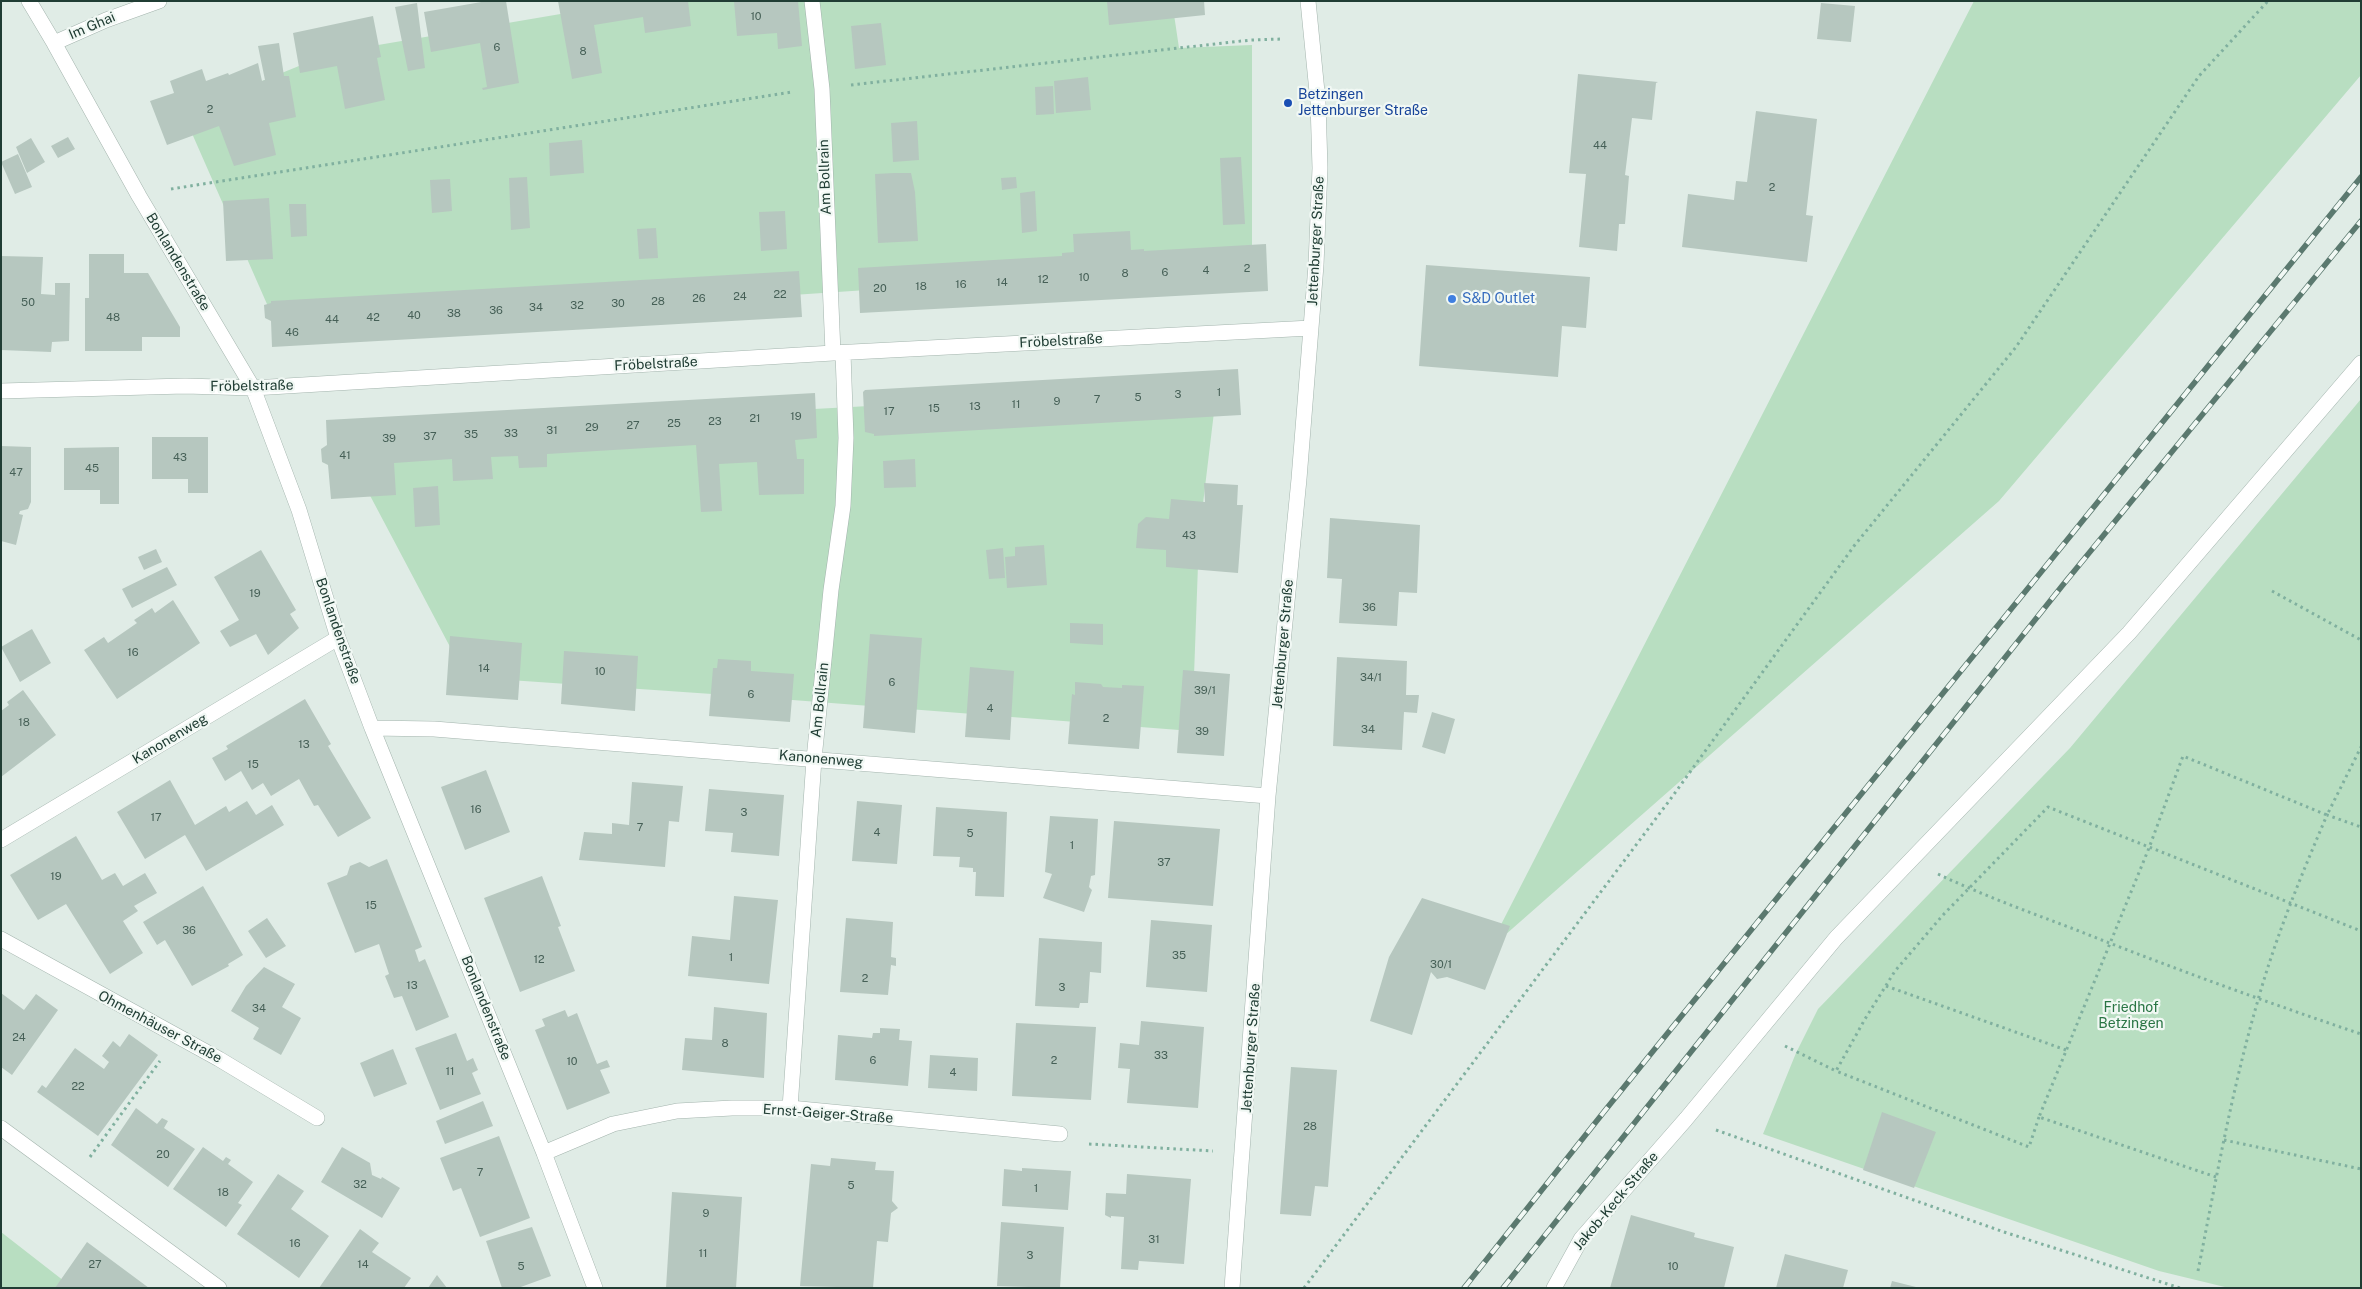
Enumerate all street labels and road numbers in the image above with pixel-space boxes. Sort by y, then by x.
street label: Im Ghai [66,9,118,43]
street label: Am Bollrain [815,139,835,215]
street label: Jettenburger Straße [1304,176,1328,306]
street label: Bonlandenstraße [142,210,214,314]
street label: Fröbelstraße [1019,330,1103,352]
street label: Fröbelstraße [614,353,698,375]
street label: Fröbelstraße [210,377,294,395]
street label: Bonlandenstraße [312,576,364,686]
street label: Jettenburger Straße [1269,579,1297,709]
street label: Am Bollrain [808,662,832,738]
street label: Kanonenweg [130,710,210,768]
street label: Kanonenweg [778,747,864,771]
street label: Bonlandenstraße [457,953,515,1063]
street label: Jettenburger Straße [1238,983,1264,1113]
street label: Ohmenhäuser Straße [95,987,225,1067]
street label: Ernst-Geiger-Straße [762,1101,894,1127]
street label: Jakob-Keck-Straße [1570,1148,1662,1254]

